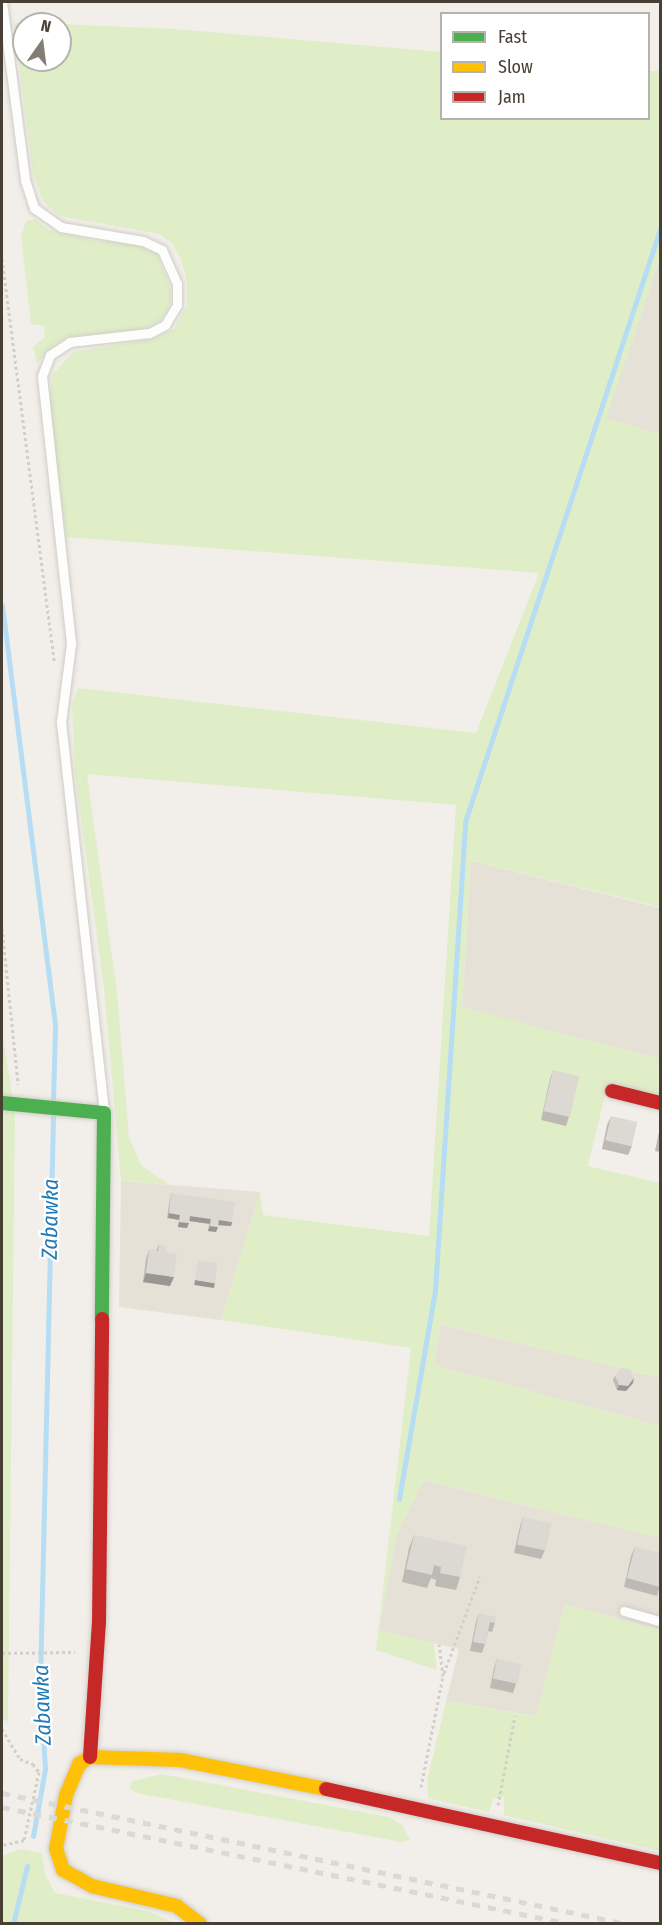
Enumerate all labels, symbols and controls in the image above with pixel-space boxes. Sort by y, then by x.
north arrow [12,12,72,72]
legend [440,12,650,120]
text: N [39,16,53,36]
text: Fast [498,26,527,48]
text: Slow [498,56,533,78]
text: Jam [498,86,526,108]
water label: Zabawka [36,1178,64,1260]
water label: Zabawka [27,1664,57,1746]

